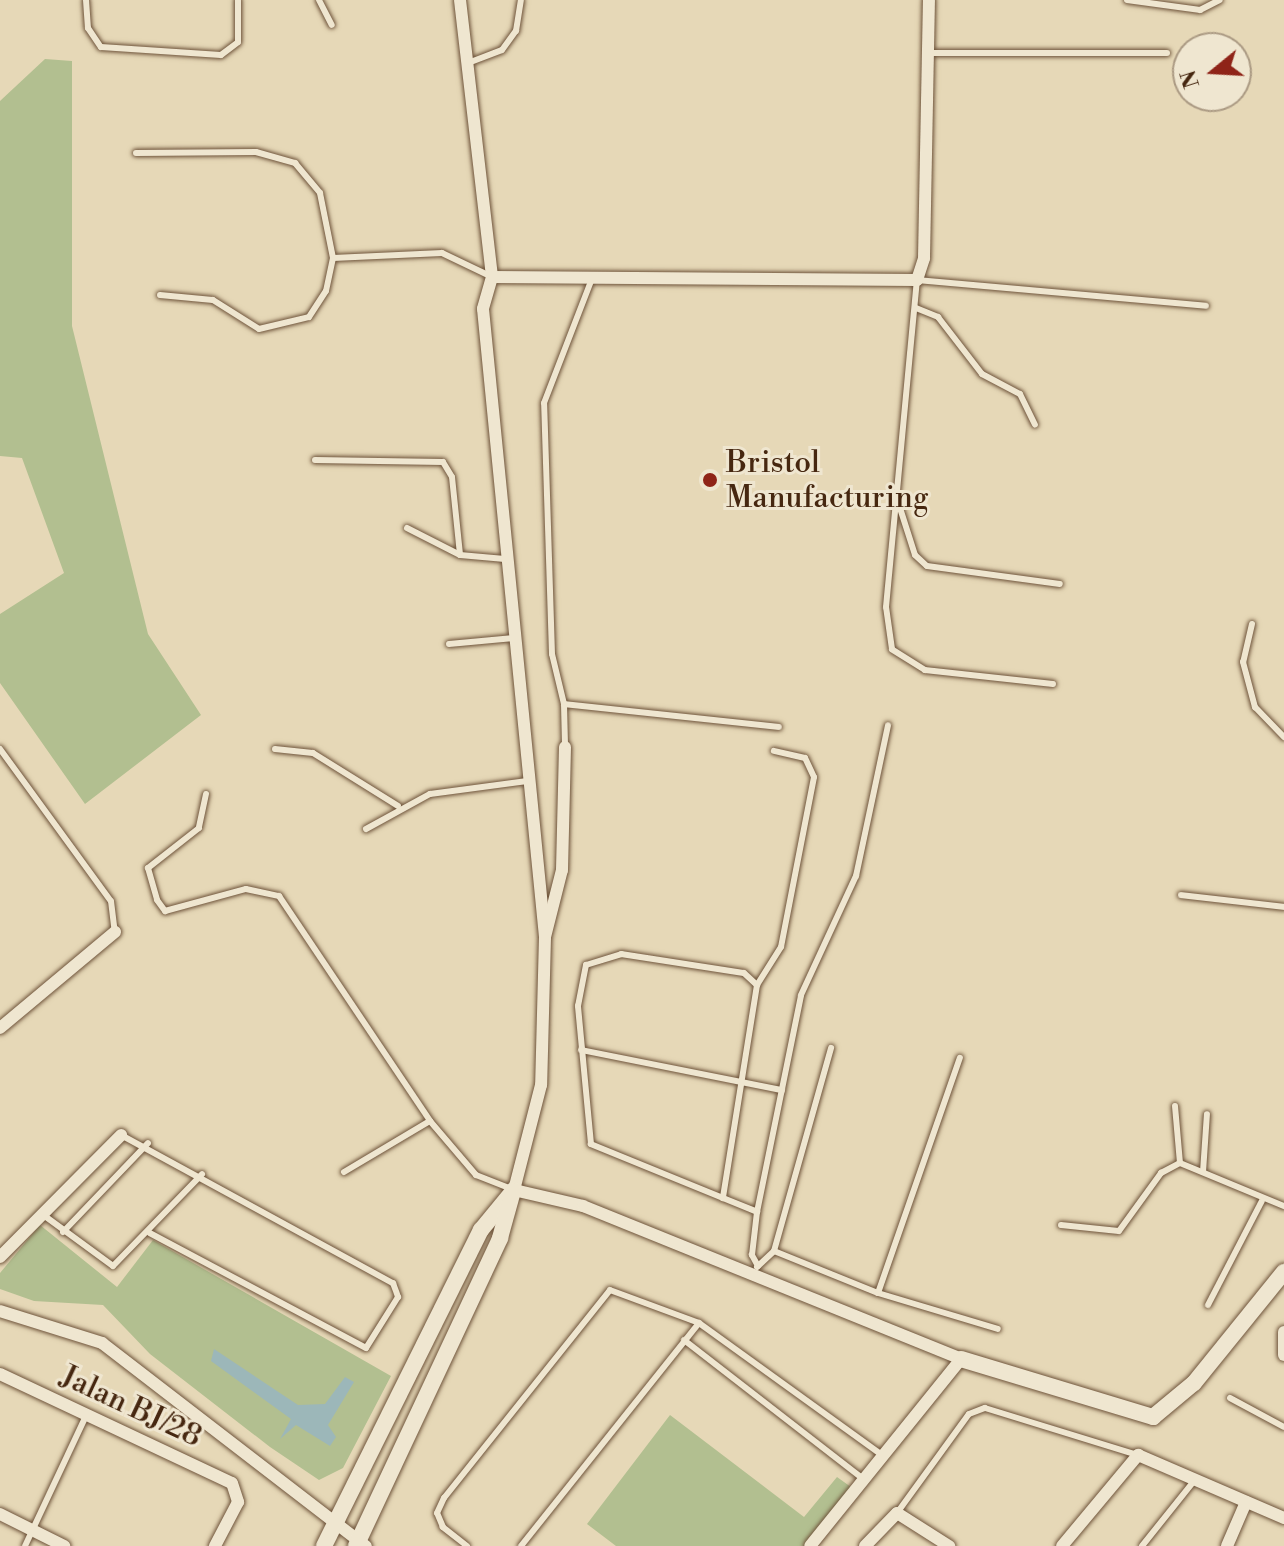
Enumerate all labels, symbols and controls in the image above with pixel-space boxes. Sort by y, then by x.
north arrow [1172,32,1252,112]
text: N [1175,67,1206,91]
place label: Bristol Manufacturing [726,445,928,516]
marker: Bristol Manufacturing [701,471,719,489]
street label: Jalan BJ/28 [55,1359,207,1455]

